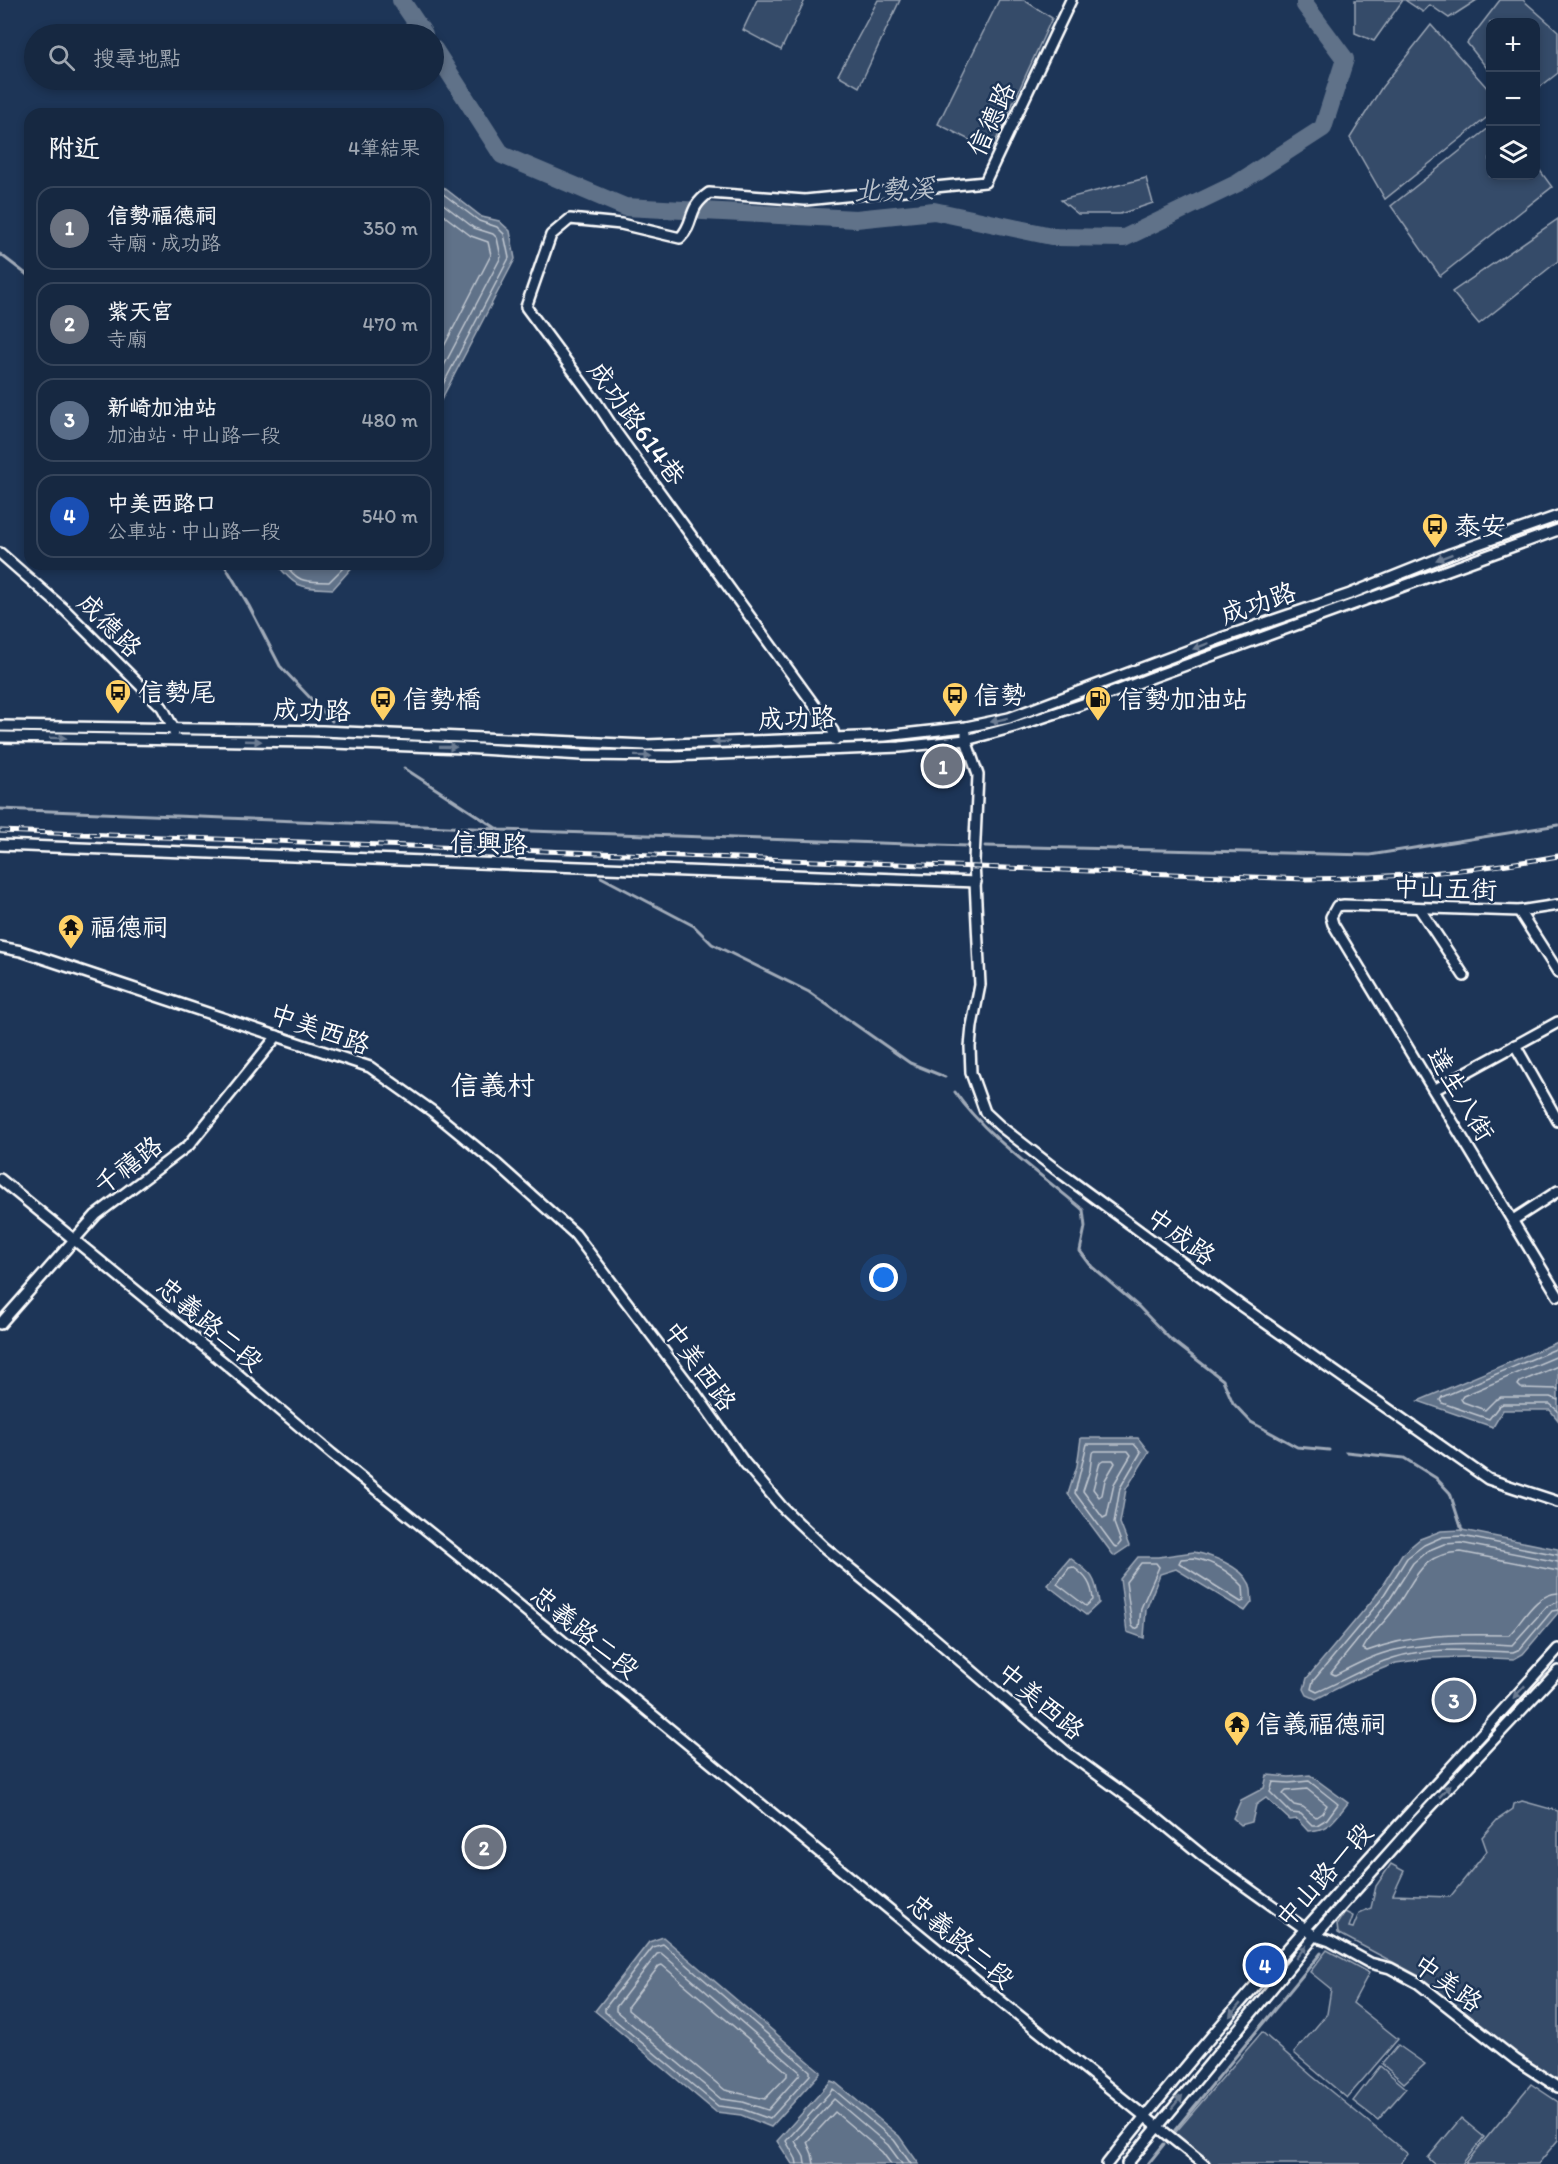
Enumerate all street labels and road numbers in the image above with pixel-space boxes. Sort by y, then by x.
street label: 信德路 [960,77,1022,161]
street label: 成功路614巷 [581,355,693,491]
street label: 成功路 [1216,575,1300,631]
street label: 成德路 [71,586,149,664]
street label: 成功路 [273,693,351,727]
street label: 成功路 [757,701,837,735]
street label: 信興路 [449,826,529,860]
street label: 中山五街 [1392,870,1498,906]
street label: 中美西路 [266,997,374,1061]
street label: 達生八街 [1420,1041,1502,1147]
street label: 千禧路 [87,1129,169,1201]
street label: 中成路 [1140,1200,1222,1272]
street label: 忠義路二段 [150,1270,270,1378]
street label: 中美西路 [656,1315,744,1417]
street label: 忠義路二段 [524,1579,646,1685]
street label: 中美西路 [991,1655,1091,1747]
street label: 中山路一段 [1269,1816,1379,1934]
street label: 忠義路二段 [901,1887,1021,1995]
street label: 中美路 [1407,1947,1489,2019]

